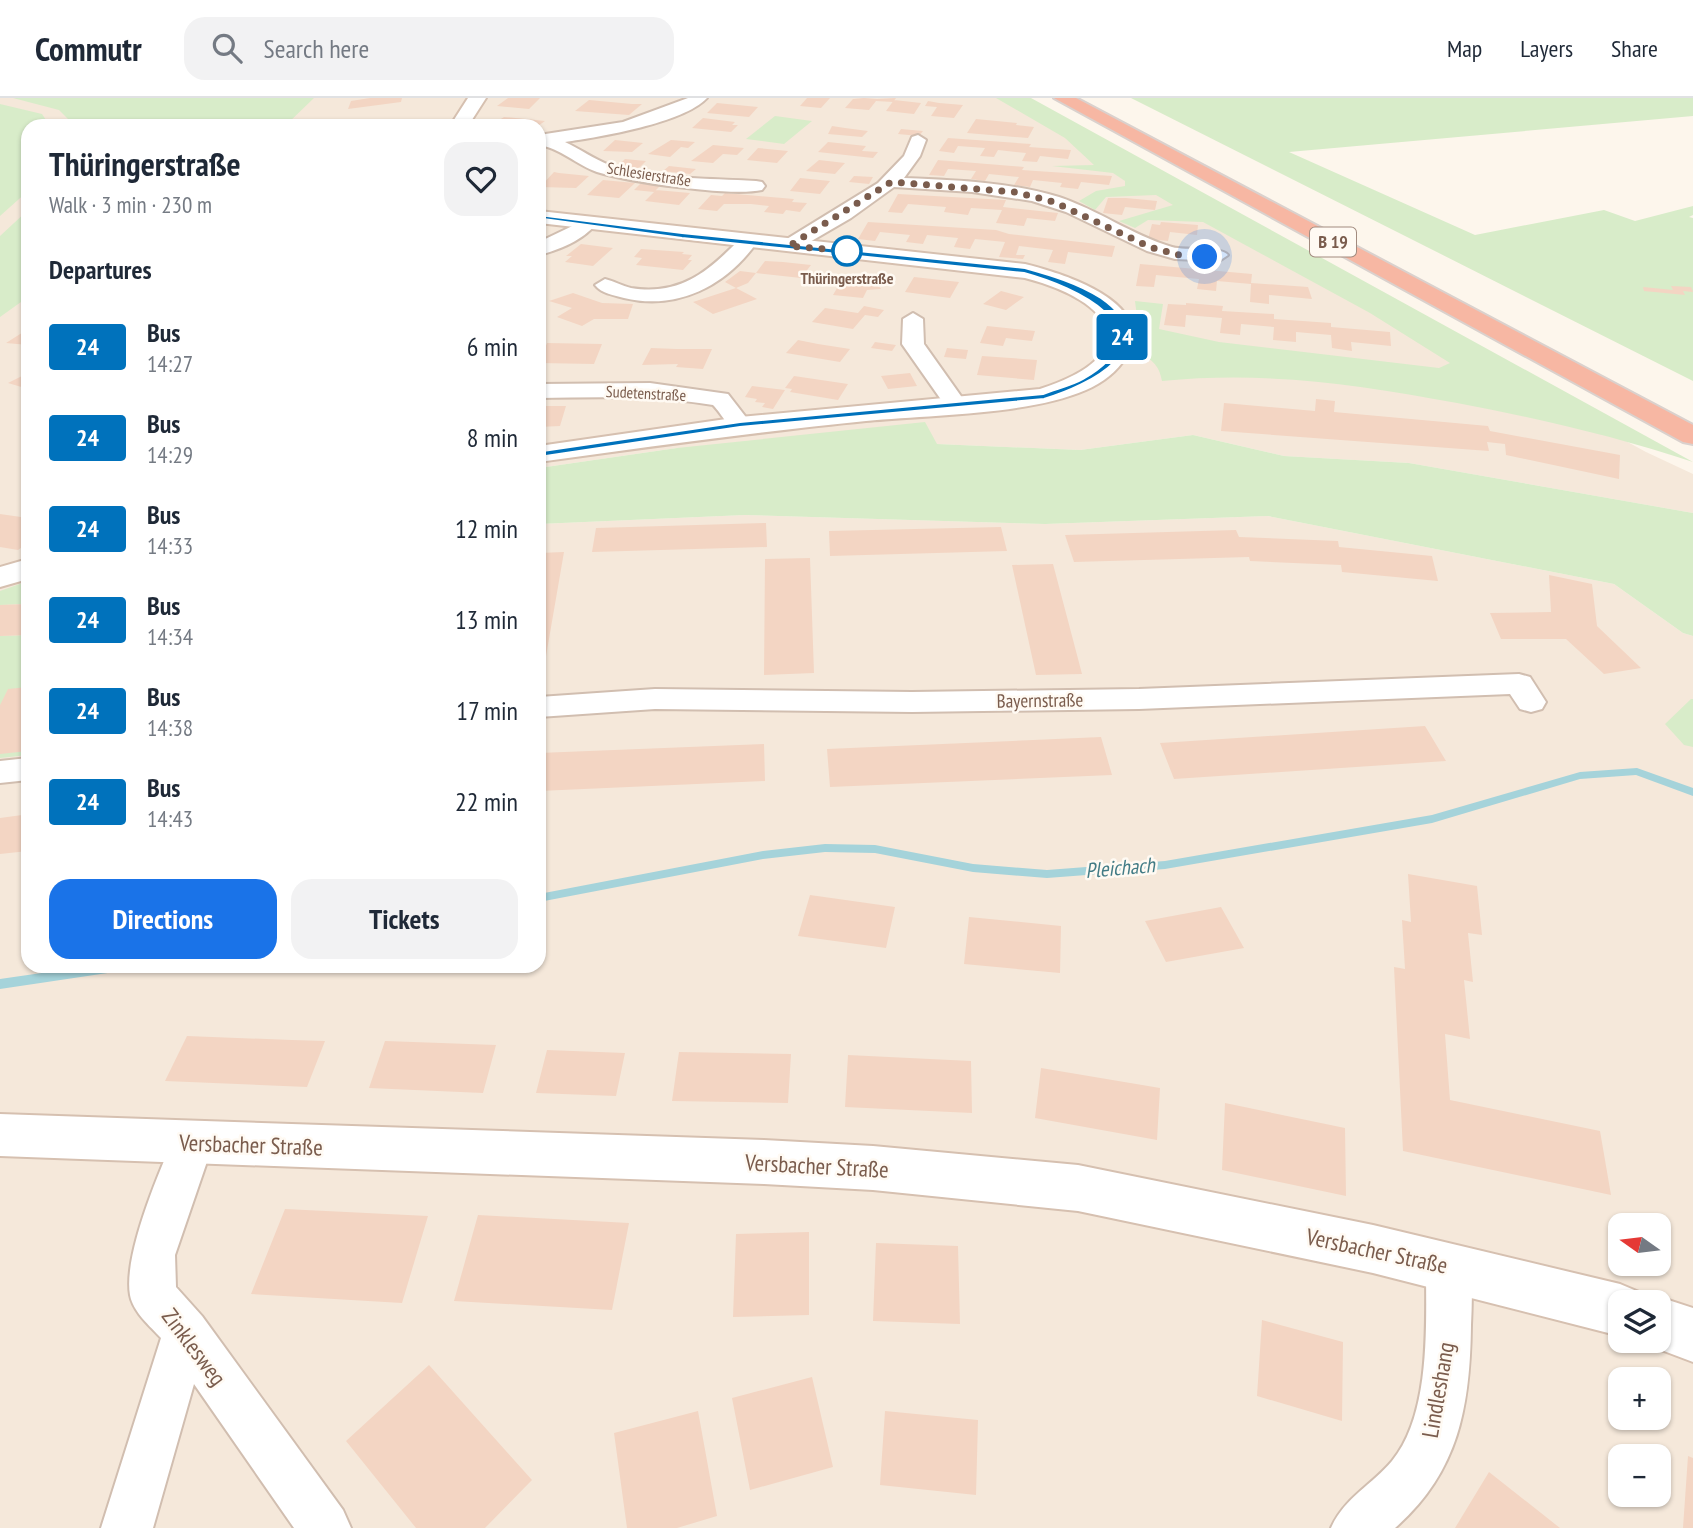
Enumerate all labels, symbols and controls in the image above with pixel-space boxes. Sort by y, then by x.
search box [184,17,674,80]
text: Commutr [35,27,142,70]
icon: search [208,29,246,67]
text: Search here [264,32,369,65]
text: Map [1447,33,1482,64]
text: Layers [1520,33,1573,64]
text: Share [1611,33,1658,64]
text: Thüringerstraße [49,142,241,185]
button: heart [444,142,518,216]
street label: Schlesierstraße [606,157,692,191]
text: Walk · 3 min · 230 m [49,190,212,219]
road number: B 19 [1310,228,1356,257]
marker: Thüringerstraße [832,236,862,266]
your location [1187,239,1222,274]
text: Departures [49,253,152,286]
place label: Thüringerstraße [801,268,894,288]
line badge: 24 [1090,314,1154,360]
text: Bus [147,316,180,349]
text: 24 [1111,321,1133,352]
text: 6 min [467,330,518,363]
text: 24 [76,331,99,362]
text: 14:27 [147,349,193,378]
street label: Sudetenstraße [605,381,687,405]
text: Bus [147,407,180,440]
text: 8 min [467,421,518,454]
text: 24 [76,422,99,453]
text: 14:29 [147,440,193,469]
text: Bus [147,498,180,531]
text: 12 min [455,512,518,545]
text: 24 [76,513,99,544]
text: 14:33 [147,531,193,560]
text: Bus [147,589,180,622]
text: 13 min [455,603,518,636]
text: 24 [76,604,99,635]
text: 14:34 [147,622,193,651]
text: Bus [147,680,180,713]
street label: Bayernstraße [996,687,1084,713]
text: 17 min [456,694,518,727]
text: 24 [76,695,99,726]
text: 14:38 [147,713,193,742]
text: Bus [147,771,180,804]
text: 22 min [455,785,518,818]
text: 24 [76,786,99,817]
text: 14:43 [147,804,193,833]
water label: Pleichach [1084,851,1157,884]
button: Directions [49,879,277,959]
button: Tickets [291,879,518,959]
street label: Versbacher Straße [178,1127,323,1161]
street label: Versbacher Straße [744,1147,890,1184]
north arrow [1608,1213,1671,1276]
map controls [1608,1213,1671,1507]
street label: Versbacher Straße [1303,1221,1450,1280]
button: layers [1608,1290,1671,1353]
street label: Zinklesweg [156,1302,233,1391]
street label: Lindleshang [1415,1340,1460,1440]
button: + [1608,1367,1671,1430]
button: − [1608,1444,1671,1507]

